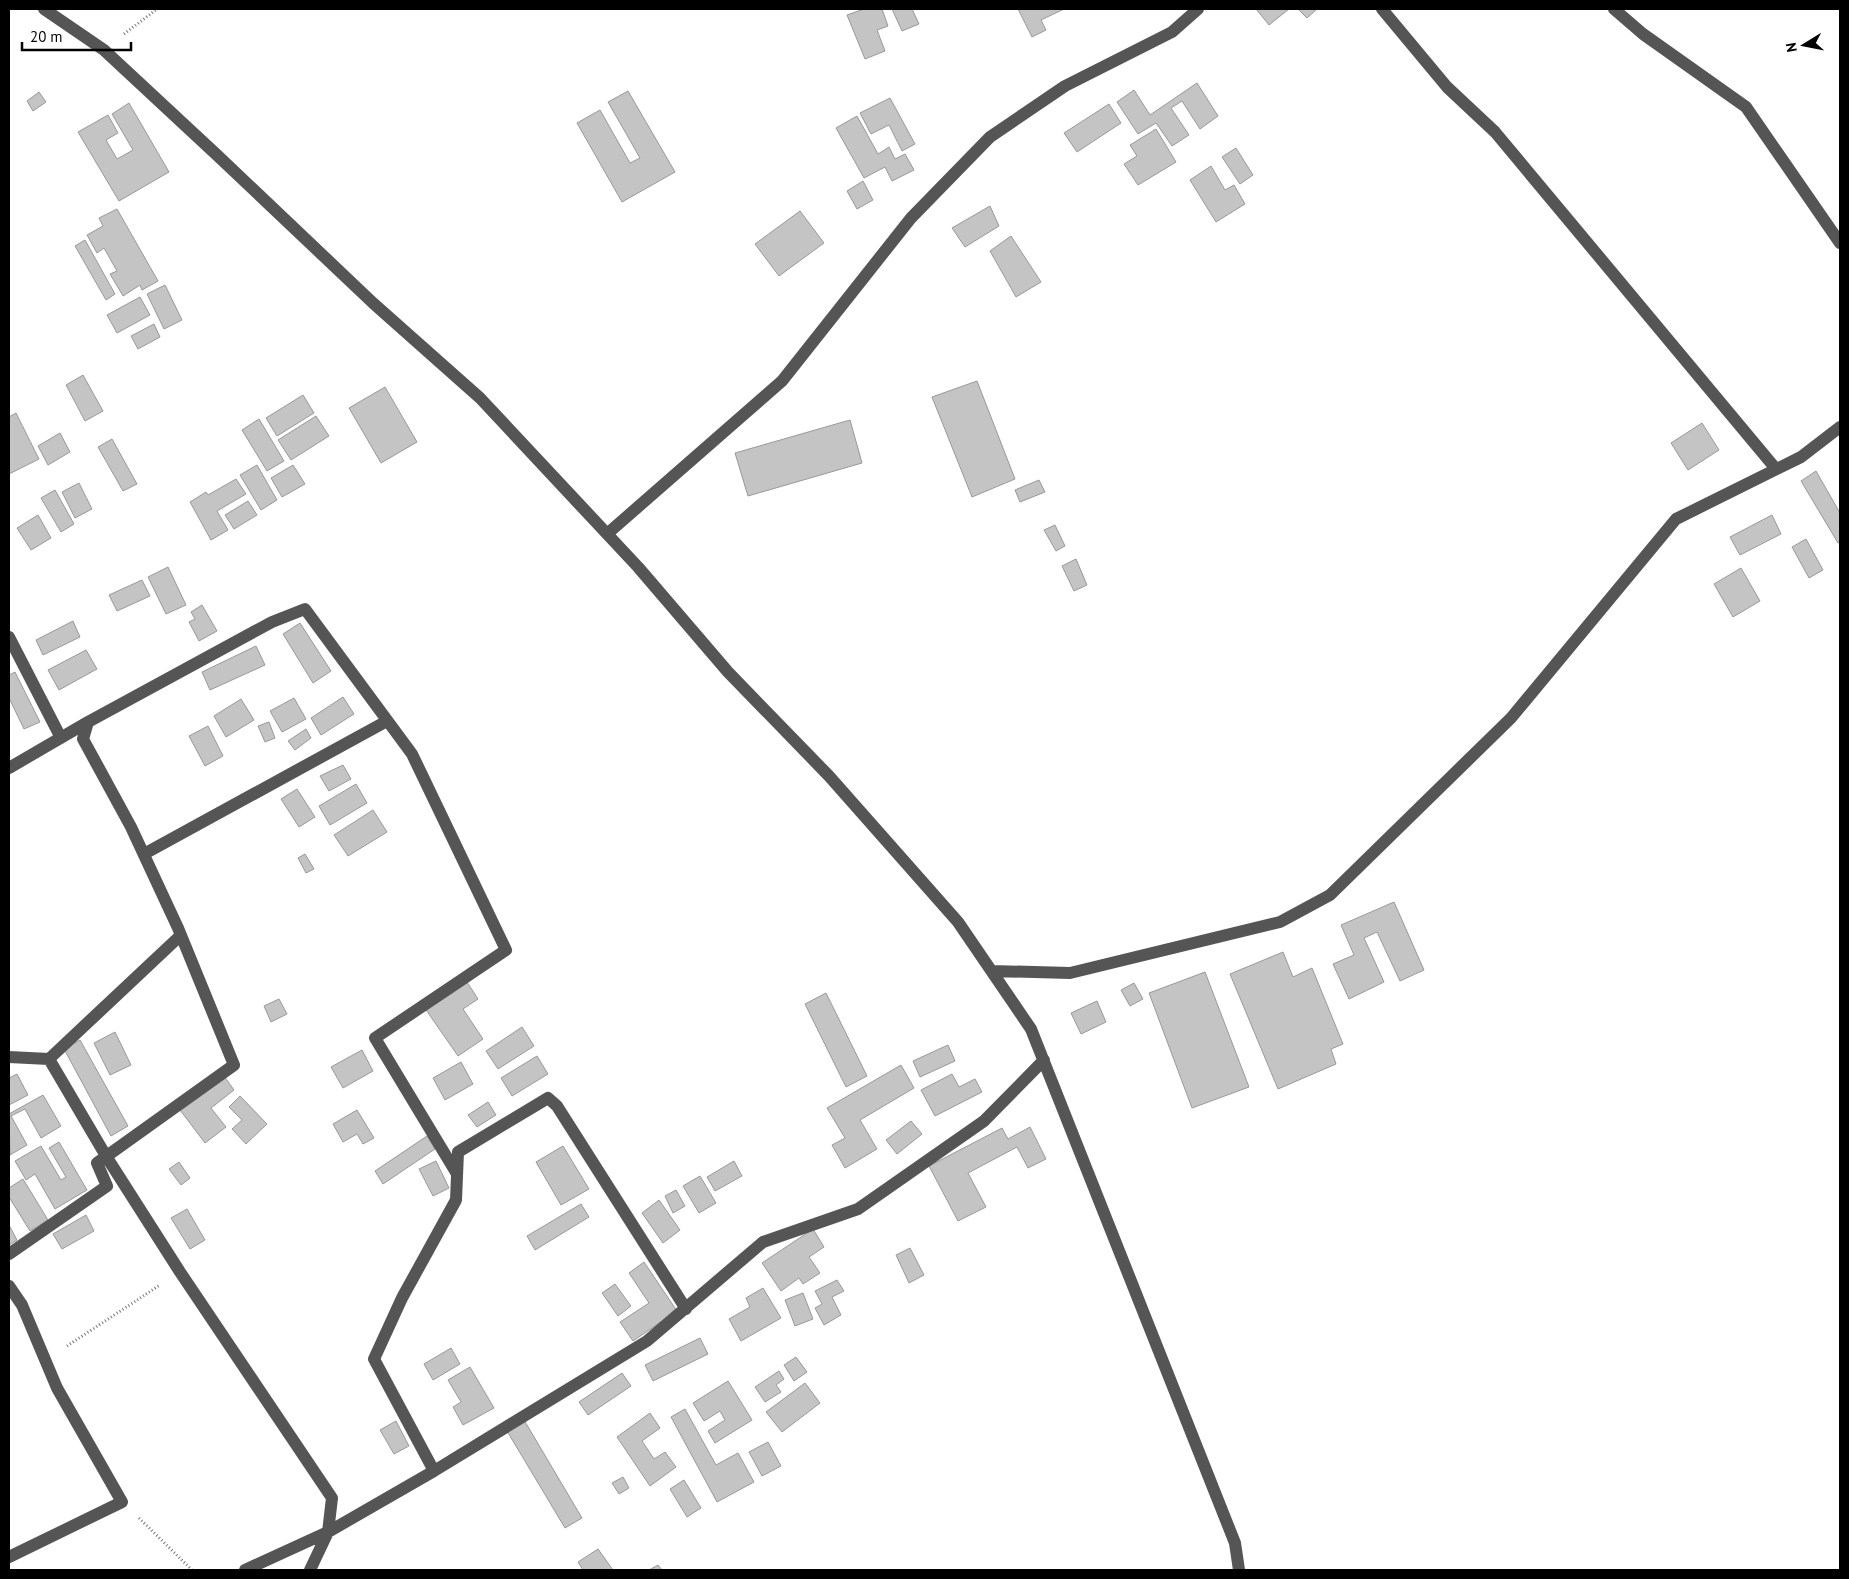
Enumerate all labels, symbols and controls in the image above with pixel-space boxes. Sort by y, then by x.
scale bar [22,20,131,52]
north arrow [1779,20,1829,70]
text: 20 m [30,27,63,46]
text: N [1782,41,1801,53]

